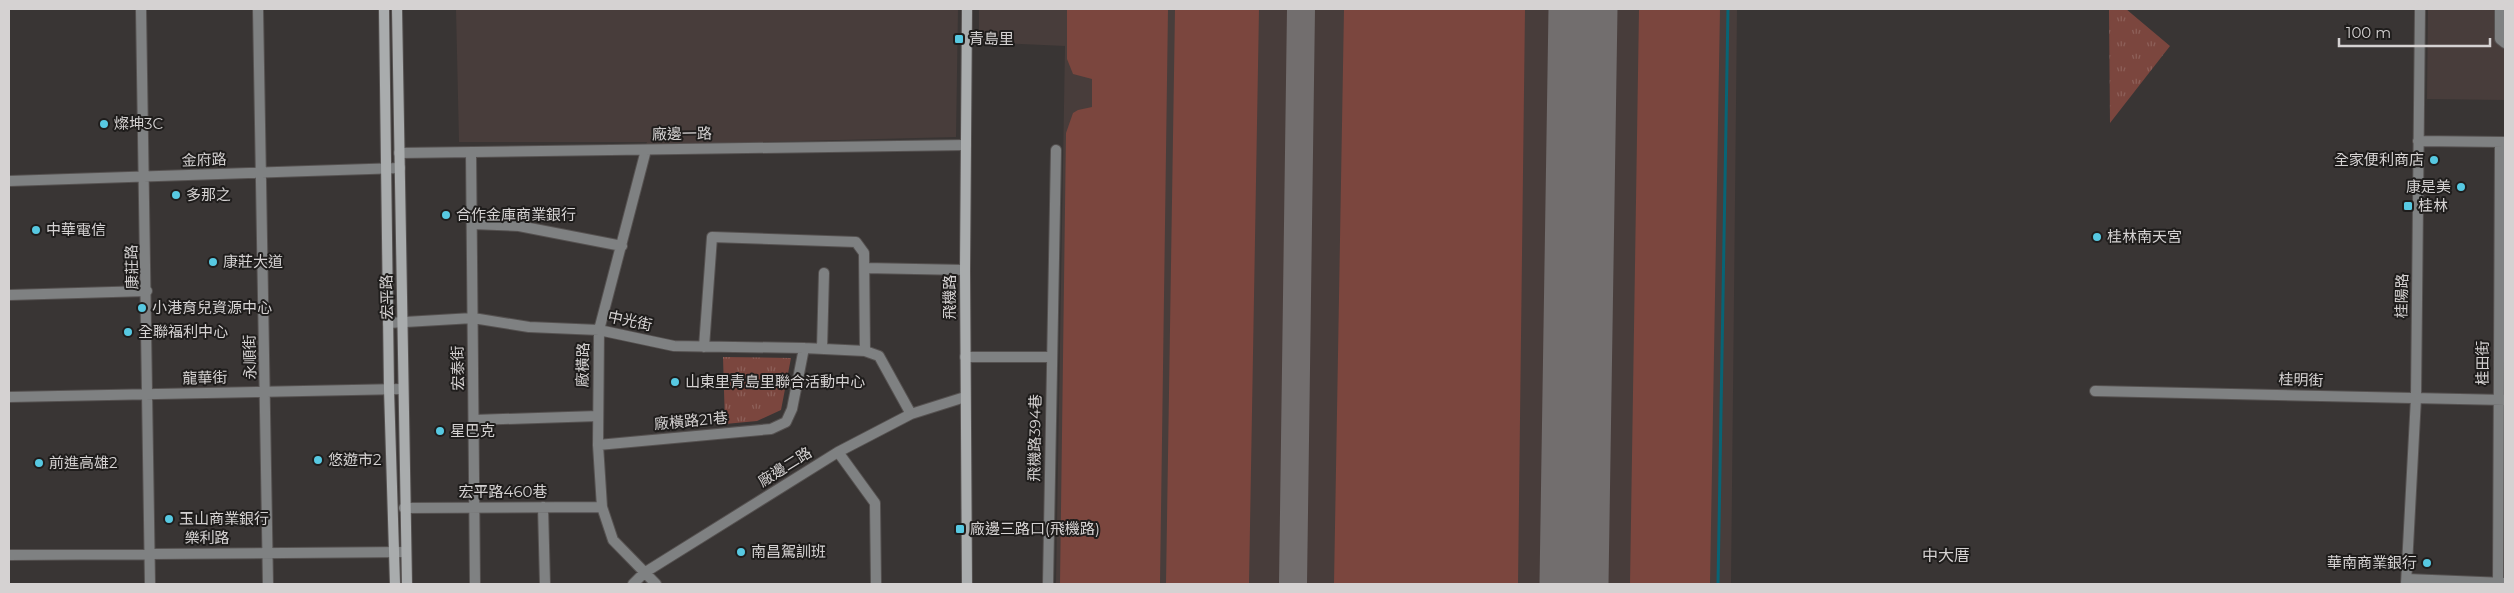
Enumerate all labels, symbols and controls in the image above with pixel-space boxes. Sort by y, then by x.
scale bar [2339,15,2490,47]
text: 100 m [2346,23,2391,42]
place label: 青島里 [969,29,1014,48]
marker: 青島里 [953,33,965,45]
place label: 燦坤3C [114,114,163,133]
marker: 燦坤3C [98,118,110,130]
street label: 廠邊一路 [652,123,712,144]
street label: 金府路 [181,149,227,170]
place label: 全家便利商店 [2334,150,2424,169]
marker: 全家便利商店 [2428,154,2440,166]
place label: 康是美 [2406,177,2451,196]
marker: 康是美 [2455,181,2467,193]
place label: 多那之 [186,185,231,204]
marker: 多那之 [170,189,182,201]
place label: 桂林 [2418,196,2448,215]
marker: 桂林 [2402,200,2414,212]
place label: 合作金庫商業銀行 [456,205,576,224]
marker: 合作金庫商業銀行 [440,209,452,221]
place label: 中華電信 [46,220,106,239]
marker: 中華電信 [30,224,42,236]
place label: 桂林南天宮 [2107,227,2182,246]
marker: 桂林南天宮 [2091,231,2103,243]
street label: 康莊路 [122,244,141,290]
place label: 康莊大道 [223,252,283,271]
marker: 康莊大道 [207,256,219,268]
street label: 桂陽路 [2392,273,2411,319]
street label: 宏平路 [377,274,396,320]
street label: 飛機路 [940,274,959,320]
place label: 小港育兒資源中心 [152,298,272,317]
marker: 小港育兒資源中心 [136,302,148,314]
street label: 中光街 [606,307,654,334]
place label: 全聯福利中心 [138,322,228,341]
marker: 全聯福利中心 [122,326,134,338]
street label: 永順街 [240,334,259,380]
street label: 桂田街 [2473,340,2492,386]
street label: 廠橫路 [573,342,592,388]
street label: 宏泰街 [448,345,467,391]
street label: 龍華街 [182,368,228,387]
street label: 桂明街 [2278,369,2324,390]
place label: 山東里青島里聯合活動中心 [685,372,865,391]
marker: 山東里青島里聯合活動中心 [669,376,681,388]
street label: 飛機路394巷 [1024,394,1045,482]
street label: 廠橫路21巷 [653,408,729,433]
place label: 星巴克 [450,421,495,440]
marker: 星巴克 [434,425,446,437]
street label: 廠邊二路 [754,443,815,491]
place label: 悠遊市2 [328,450,382,469]
place label: 前進高雄2 [49,453,118,472]
marker: 悠遊市2 [312,454,324,466]
marker: 前進高雄2 [33,457,45,469]
street label: 宏平路460巷 [459,482,547,501]
place label: 玉山商業銀行 [179,509,269,528]
marker: 玉山商業銀行 [163,513,175,525]
place label: 廠邊三路口(飛機路) [970,519,1100,538]
marker: 廠邊三路口(飛機路) [954,523,966,535]
street label: 樂利路 [184,528,230,547]
place label: 南昌駕訓班 [751,542,826,561]
marker: 南昌駕訓班 [735,546,747,558]
district label: 中大厝 [1922,546,1970,565]
place label: 華南商業銀行 [2327,553,2417,572]
marker: 華南商業銀行 [2421,557,2433,569]

